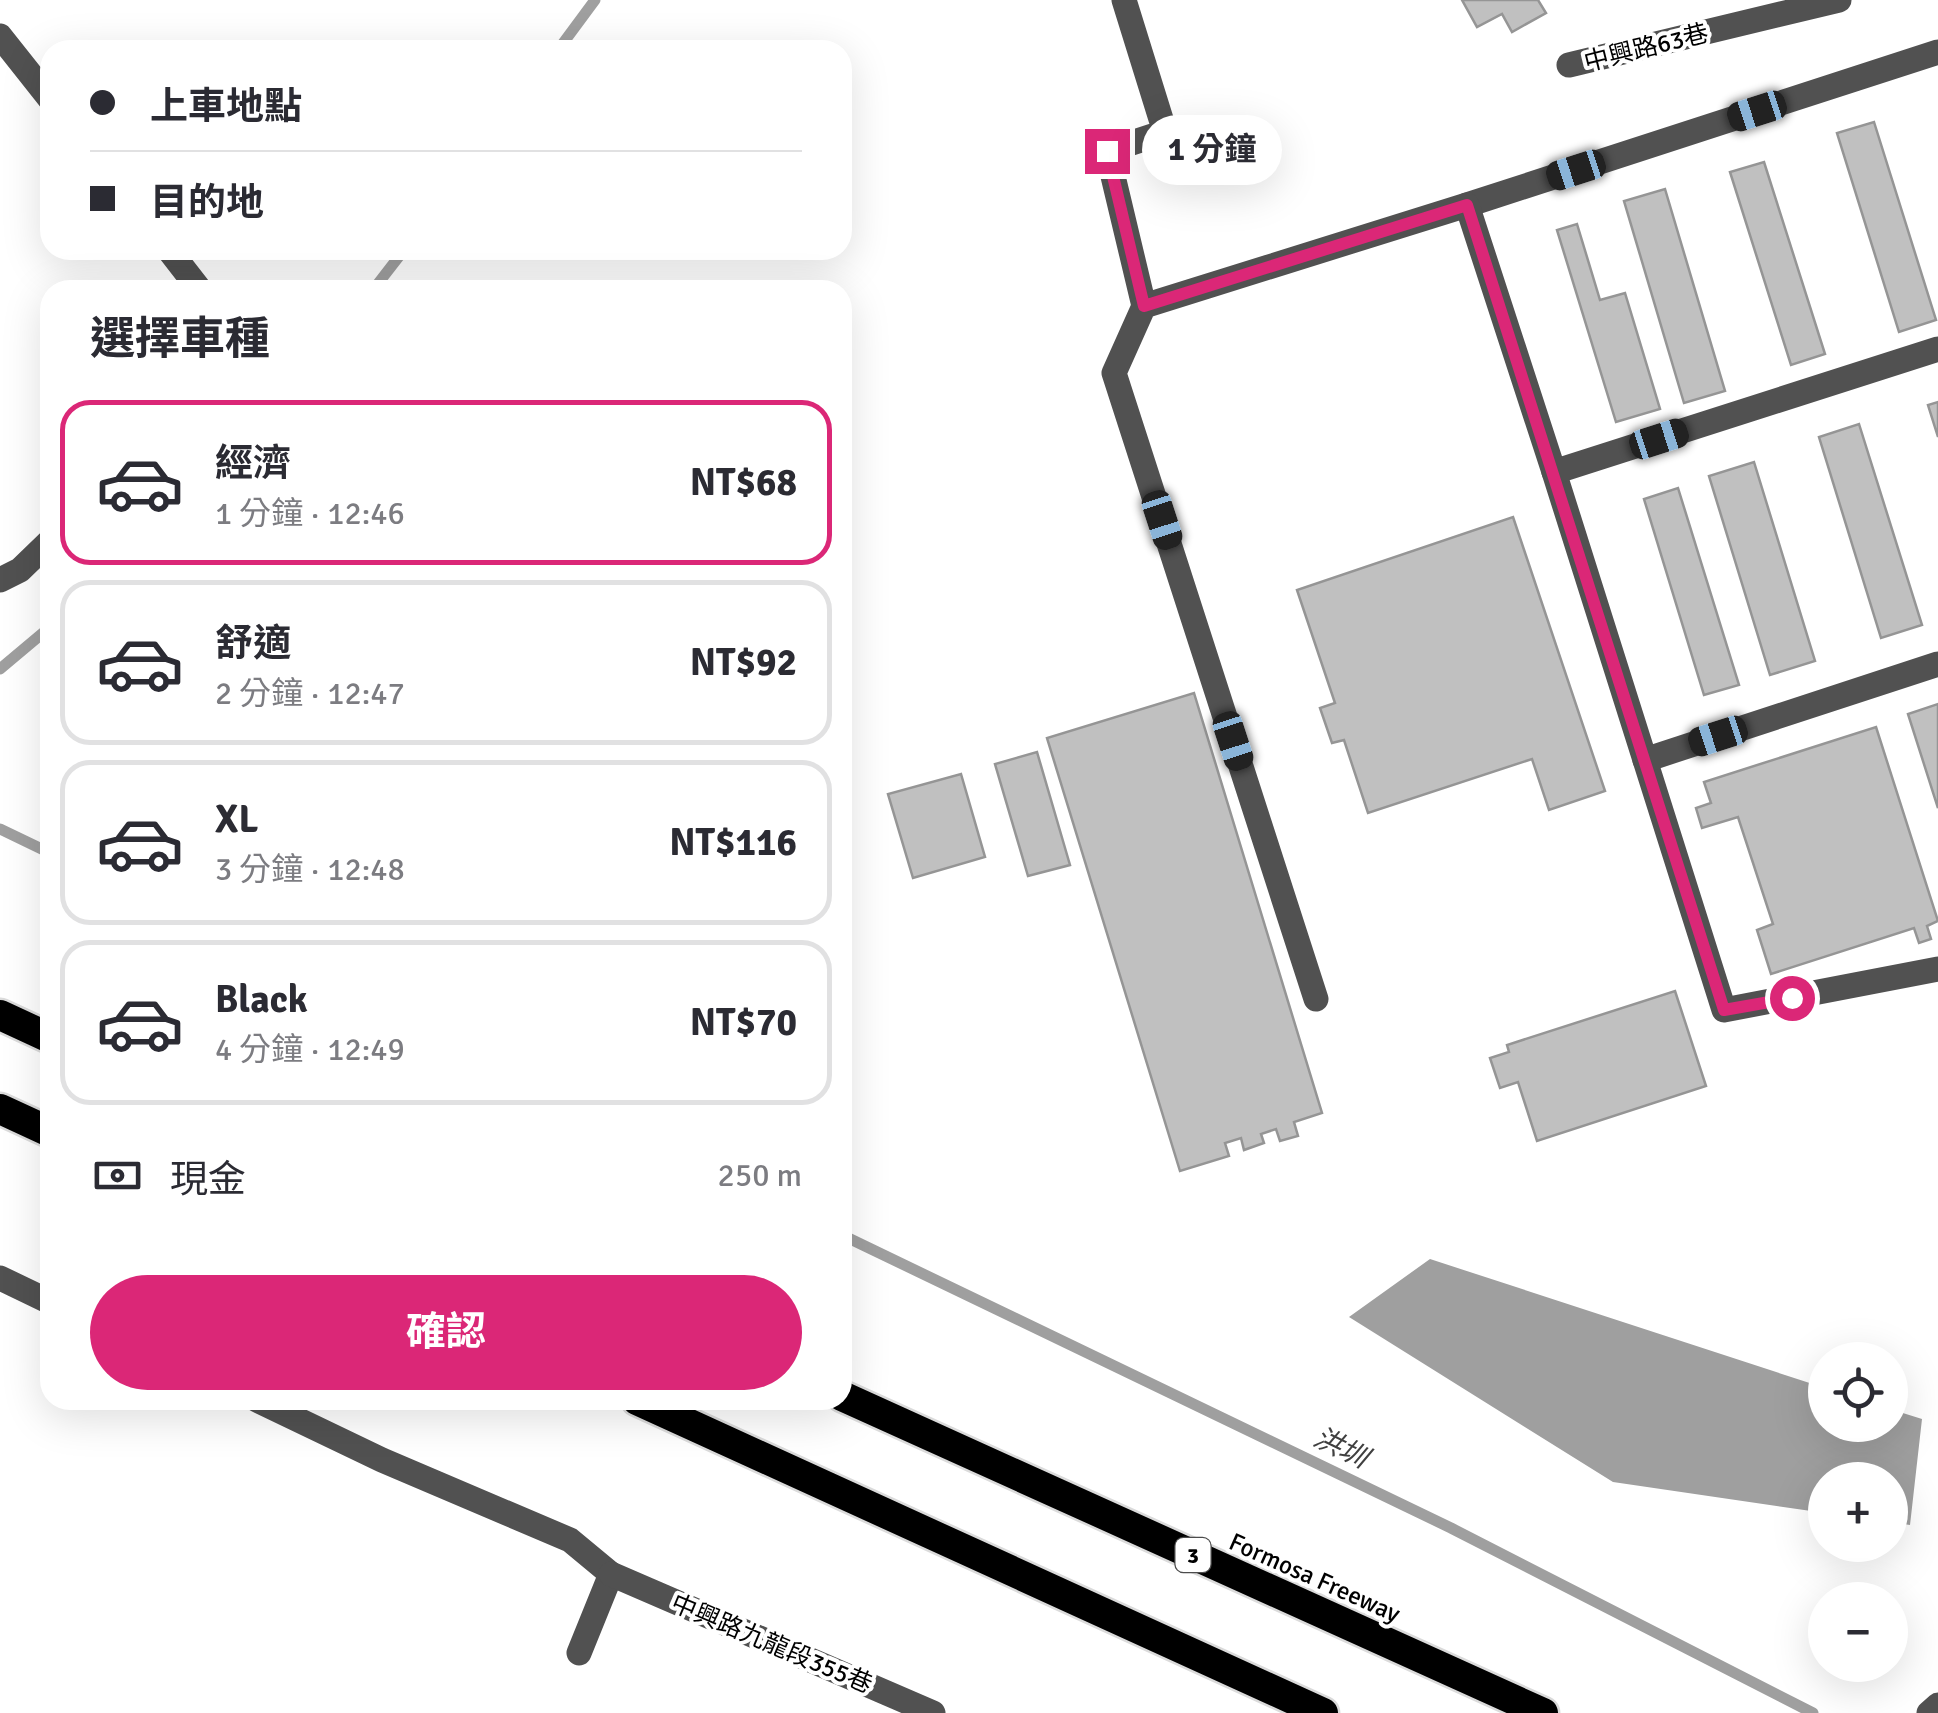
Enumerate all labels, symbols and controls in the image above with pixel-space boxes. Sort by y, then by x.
street label: 中興路63巷 [1581,17,1711,78]
text: 上車地點 [150,83,302,130]
car [1724,87,1790,135]
callout: 1 分鐘 [1142,116,1282,186]
route end [1085,129,1130,174]
text: 1 分鐘 [1168,130,1256,169]
car [1543,146,1609,194]
text: 目的地 [150,179,264,226]
text: 選擇車種 [90,312,270,367]
car [1626,415,1692,463]
icon: car [95,438,185,528]
text: 經濟 [215,440,291,487]
text: NT$68 [690,459,797,506]
car [1138,487,1186,553]
text: 1 分鐘 · 12:46 [215,494,405,533]
icon: car [95,618,185,708]
text: 舒適 [215,620,291,667]
text: NT$92 [690,639,797,686]
text: 2 分鐘 · 12:47 [215,674,405,713]
car [1209,708,1257,774]
car [1685,712,1751,760]
text: XL [215,796,258,843]
icon: car [95,798,185,888]
text: NT$116 [669,819,797,866]
text: 3 分鐘 · 12:48 [215,850,405,889]
text: Black [215,976,308,1023]
route start [1770,976,1815,1021]
icon: car [95,978,185,1068]
text: NT$70 [690,999,797,1046]
text: 4 分鐘 · 12:49 [215,1030,405,1069]
icon: cash [90,1148,145,1203]
text: 現金 [170,1156,246,1203]
text: 250 m [718,1156,802,1195]
button: 確認 [90,1275,802,1390]
map controls [1808,1342,1908,1682]
button: locate [1808,1342,1908,1442]
water label: 洪圳 [1308,1420,1377,1477]
button: + [1808,1462,1908,1562]
street label: Formosa Freeway [1224,1526,1406,1629]
road number: 3 [1176,1538,1210,1572]
button: − [1808,1582,1908,1682]
street label: 中興路九龍段355巷 [667,1587,877,1700]

